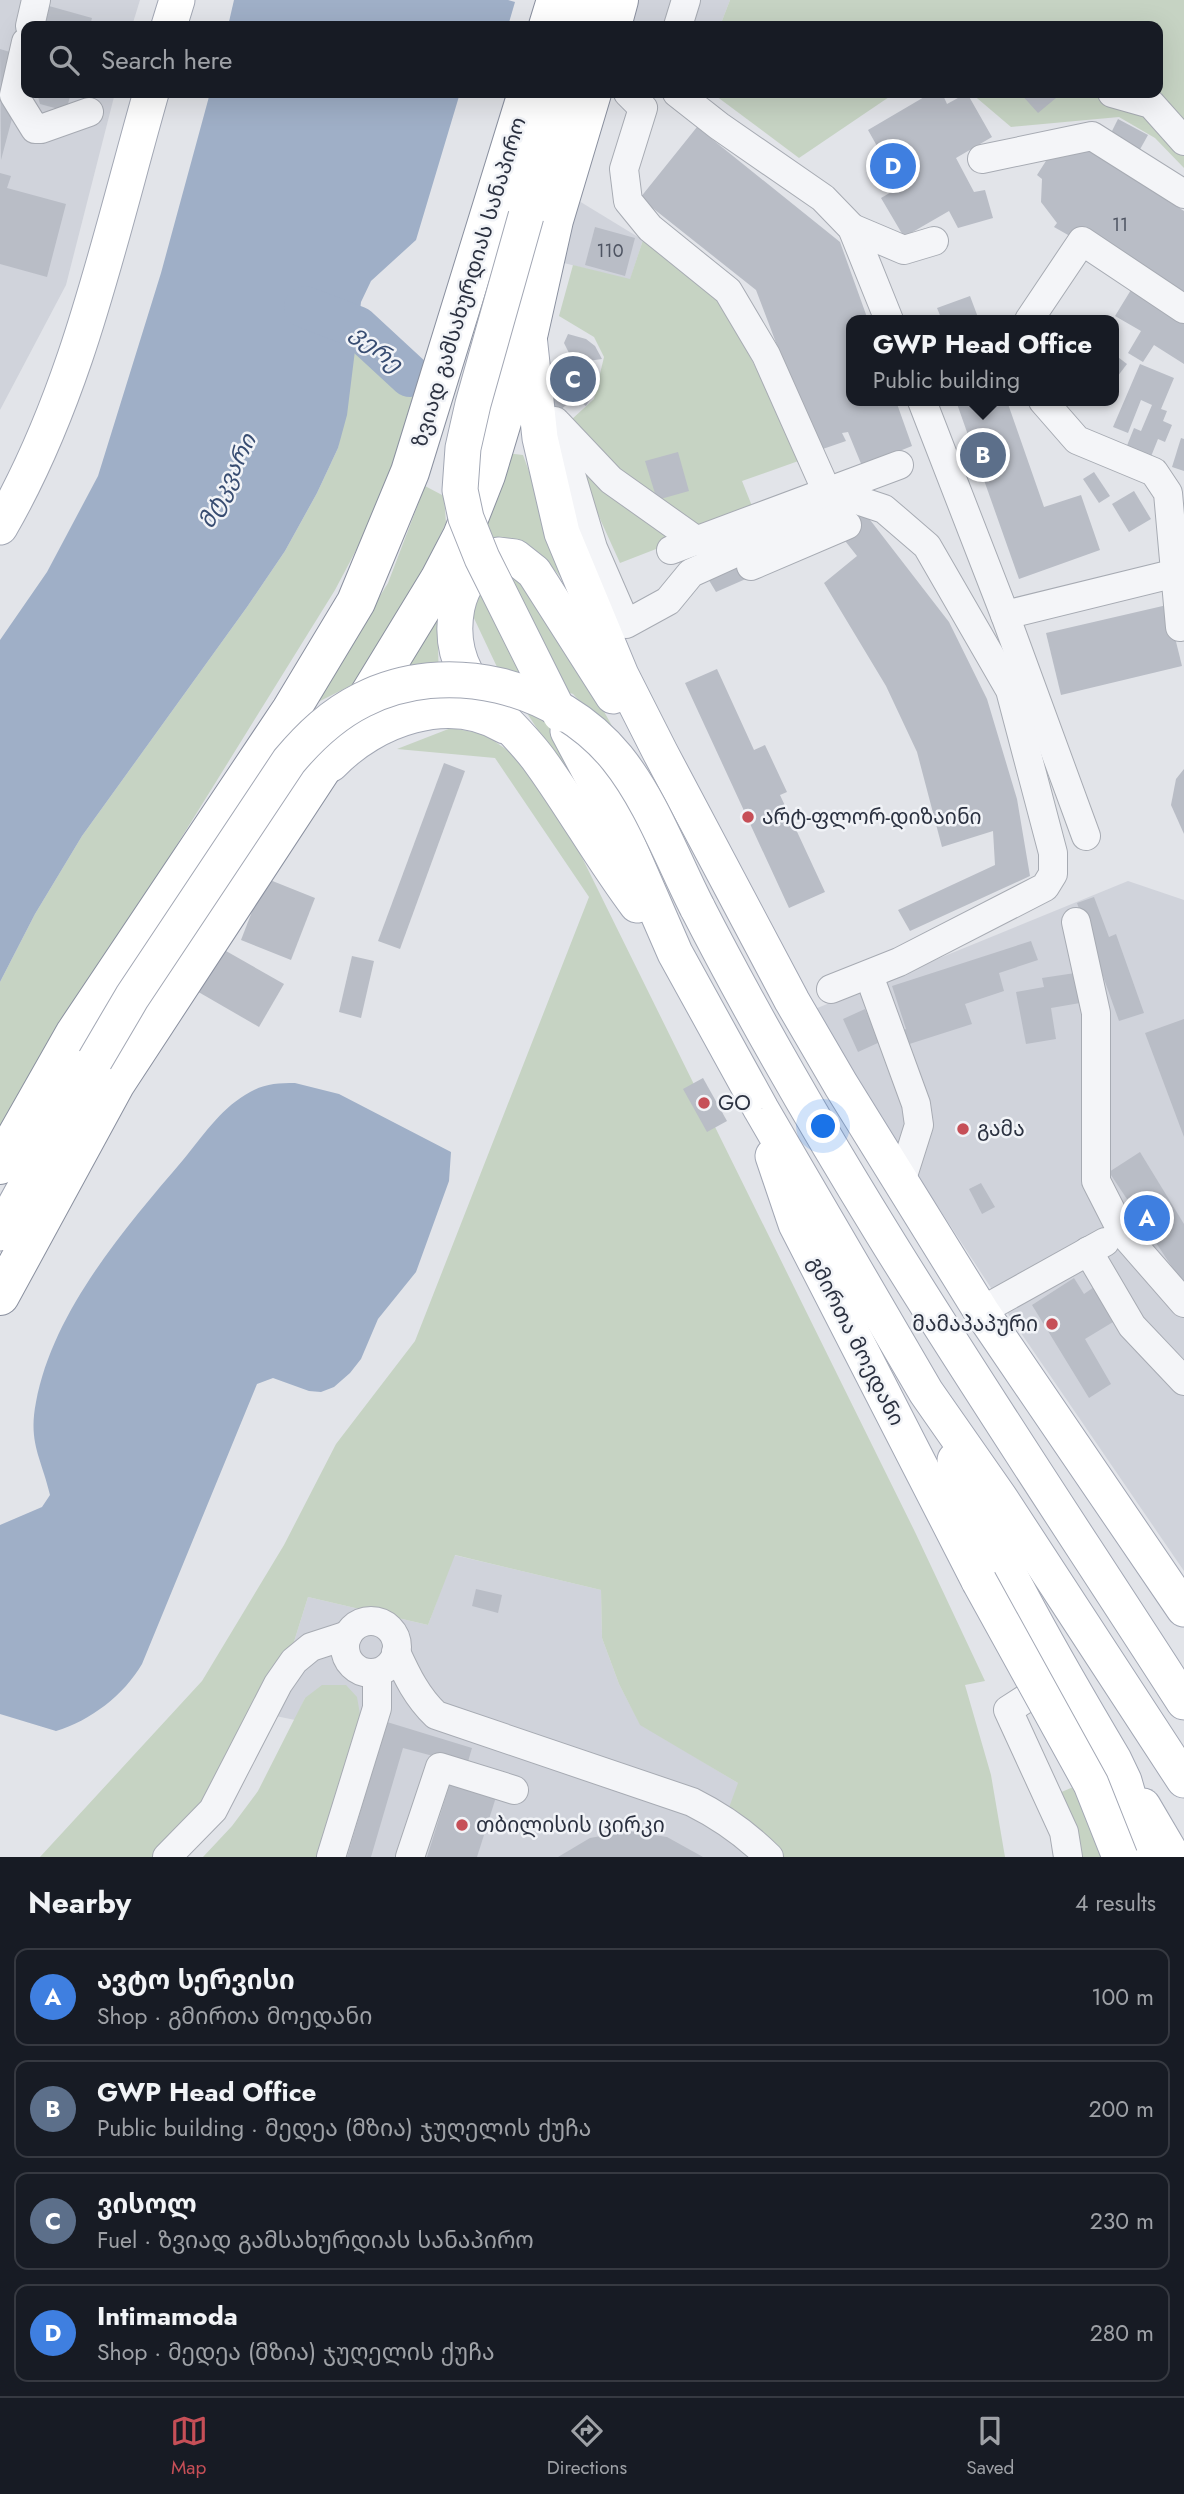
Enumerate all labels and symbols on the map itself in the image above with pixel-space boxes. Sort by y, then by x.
street label: ზვიად გამსახურდიას სანაპირო [404,114,534,450]
pin: D [870,140,916,192]
house number: 11 [1112,212,1128,238]
house number: 110 [597,238,624,264]
water label: ვერე [344,316,412,381]
pin: C [550,353,596,405]
water label: მტკვარი [189,427,265,534]
pin: B [960,429,1006,481]
place label: არტ-ფლორ-დიზაინი [762,802,982,832]
marker: არტ-ფლორ-დიზაინი [740,809,756,825]
place label: GO [718,1088,751,1118]
marker: GO [696,1095,712,1111]
your location [806,1109,840,1143]
place label: გამა [977,1114,1025,1144]
marker: გამა [955,1121,971,1137]
pin: A [1124,1192,1170,1244]
street label: გმირთა მოედანი [800,1251,912,1431]
place label: მამაპაპური [912,1309,1038,1339]
marker: მამაპაპური [1044,1316,1060,1332]
place label: თბილისის ცირკი [476,1810,665,1840]
marker: თბილისის ცირკი [454,1817,470,1833]

